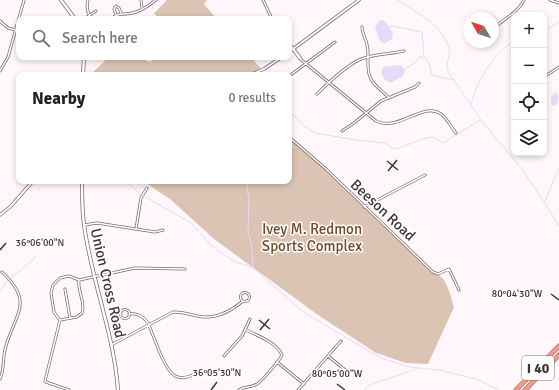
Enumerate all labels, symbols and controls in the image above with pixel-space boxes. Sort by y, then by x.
north arrow [463,12,499,48]
map controls [511,12,547,156]
button: + [511,12,547,48]
search box [16,16,292,60]
icon: search [30,27,52,49]
text: Search here [62,29,138,47]
button: − [511,48,547,84]
button: locate [511,84,547,120]
text: Nearby [32,88,85,109]
text: 0 results [228,90,276,106]
button: layers [511,120,547,156]
street label: Beeson Road [347,175,419,245]
park label: Ivey M. Redmon Sports Complex [262,220,362,255]
street label: Union Cross Road [87,226,129,340]
text: 36°06'00"N [16,237,64,249]
text: 80°04'30"W [492,288,543,300]
road number: I 40 [522,356,554,380]
text: 36°05'30"N [193,367,241,379]
text: 80°05'00"W [312,368,363,380]

